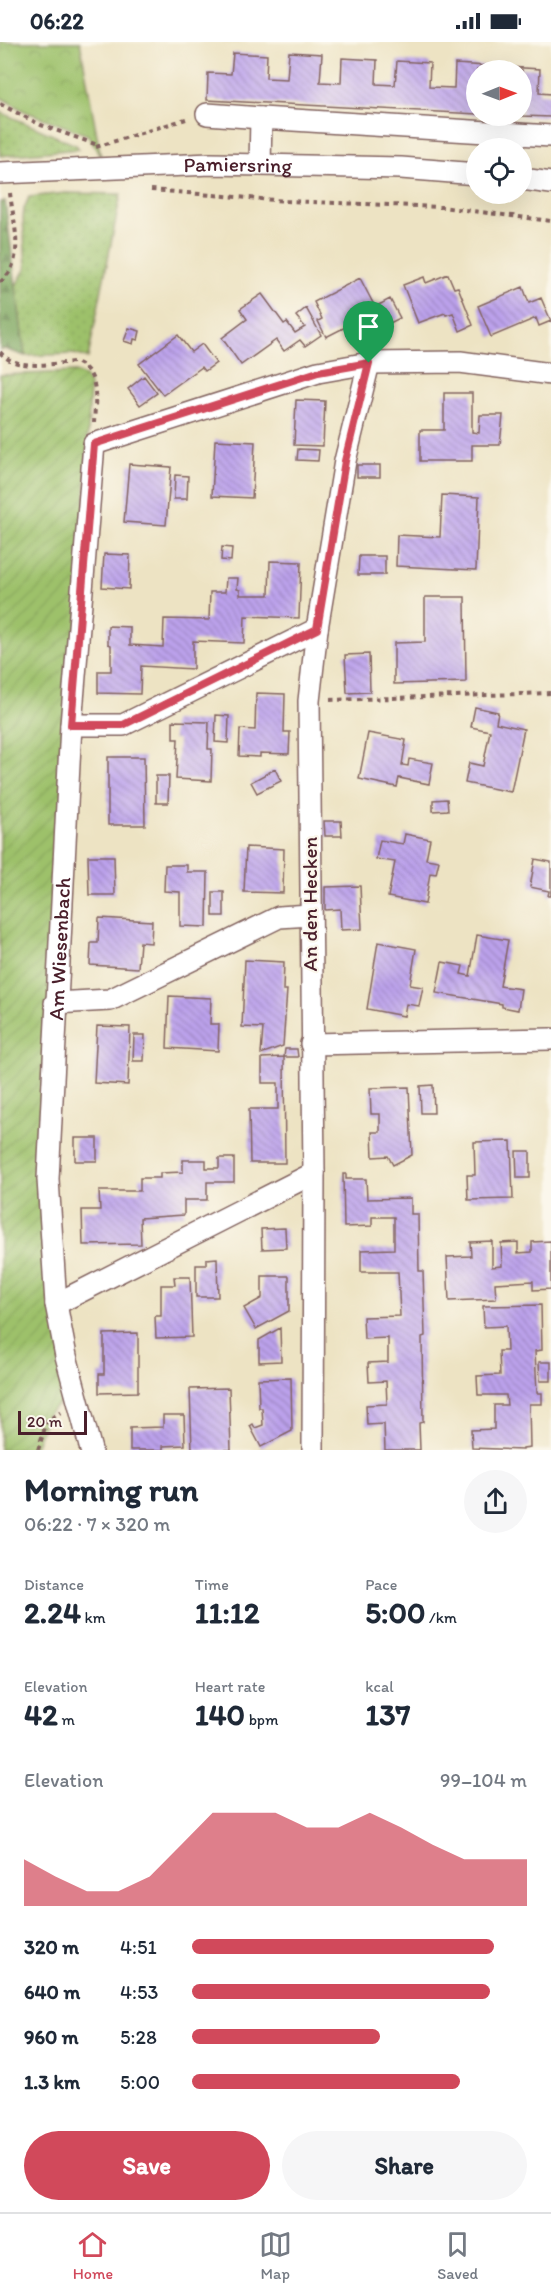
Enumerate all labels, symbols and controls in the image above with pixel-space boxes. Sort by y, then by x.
text: 06:22 [30,8,84,35]
north arrow [466,60,532,126]
map controls [466,60,532,204]
button: locate [466,138,532,204]
street label: Pamiersring [183,151,293,178]
pin [343,301,394,363]
icon: arrive [352,310,385,343]
street label: An den Hecken [297,836,322,972]
street label: Am Wiesenbach [43,877,75,1021]
scale bar [18,1408,87,1436]
text: 20 m [27,1412,62,1431]
text: Morning run [24,1470,199,1509]
button: share [464,1470,527,1533]
text: 06:22 · 7 × 320 m [24,1512,170,1536]
text: Distance [24,1575,84,1594]
text: Time [195,1575,229,1594]
text: Pace [365,1575,397,1594]
text: 2.24 [24,1594,81,1631]
text: 11:12 [195,1594,260,1631]
text: 5:00 [365,1594,425,1631]
text: km [81,1608,106,1627]
text: /km [425,1608,457,1627]
text: Elevation [24,1677,88,1696]
text: Heart rate [195,1677,265,1696]
text: kcal [365,1677,394,1696]
text: 42 [24,1696,58,1733]
text: 140 [195,1696,245,1733]
text: 137 [365,1696,410,1733]
text: m [58,1710,75,1729]
text: bpm [245,1710,278,1729]
text: Elevation [24,1768,103,1792]
text: 99–104 m [440,1768,527,1792]
text: 320 m [24,1935,79,1959]
text: 4:51 [120,1935,157,1959]
text: 640 m [24,1980,80,2004]
text: 4:53 [120,1980,158,2004]
text: 960 m [24,2025,79,2049]
text: 5:28 [120,2025,157,2049]
text: 1.3 km [24,2070,80,2094]
text: 5:00 [120,2070,160,2094]
button: Save [24,2131,270,2200]
button: Share [282,2131,527,2200]
tab: Home [73,2228,113,2283]
tab: Map [259,2228,292,2283]
tab: Saved [437,2228,478,2283]

